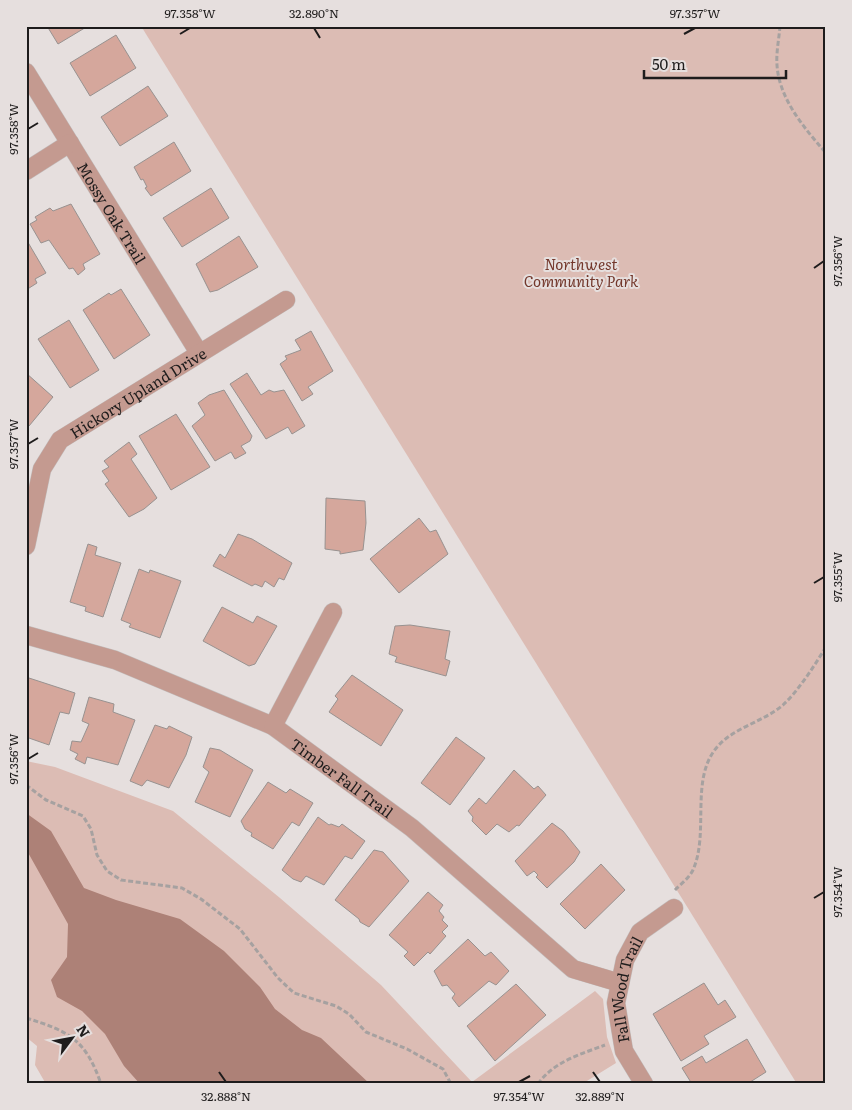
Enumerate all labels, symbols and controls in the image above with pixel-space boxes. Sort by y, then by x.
text: 97.358°W [164,4,216,22]
text: 32.890°N [289,4,339,22]
text: 97.357°W [670,4,720,22]
scale bar [644,48,787,80]
text: 50 m [652,52,686,75]
text: 97.358°W [4,103,22,155]
street label: Mossy Oak Trail [72,157,153,268]
text: 97.356°W [828,235,846,287]
park label: Northwest Community Park [524,252,639,292]
street label: Hickory Upland Drive [65,341,210,443]
text: 97.357°W [4,419,22,469]
text: 97.355°W [828,552,846,602]
street label: Timber Fall Trail [286,732,399,823]
text: 97.356°W [4,733,22,785]
text: 97.354°W [828,866,846,918]
street label: Fall Wood Trail [604,932,647,1045]
north arrow [48,1012,98,1062]
text: N [72,1020,96,1041]
text: 32.888°N [201,1087,251,1105]
text: 97.354°W [493,1087,545,1105]
text: 32.889°N [575,1087,625,1105]

